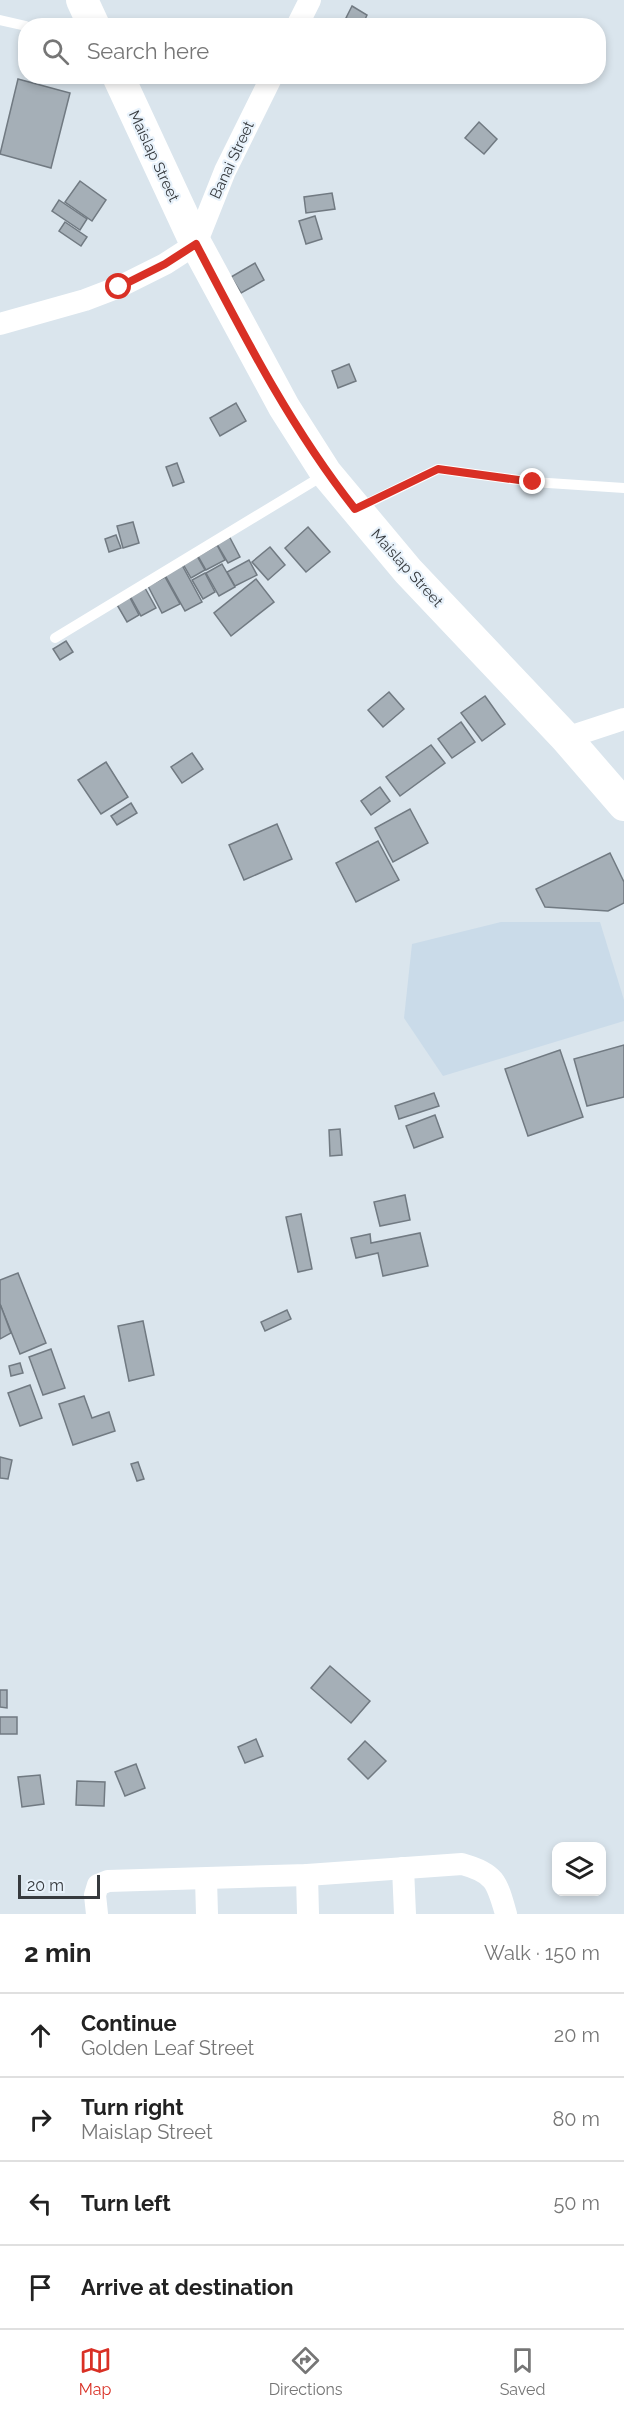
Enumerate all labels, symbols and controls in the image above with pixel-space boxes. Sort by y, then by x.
search box [18,18,606,84]
icon: search [39,35,72,68]
text: Search here [87,38,209,64]
street label: Maislap Street [125,107,183,205]
street label: Banai Street [206,118,258,202]
route start [105,273,131,299]
route end [519,468,545,494]
street label: Maislap Street [367,525,447,611]
map controls [552,1842,606,1896]
button: layers [552,1842,606,1896]
scale bar [18,1872,100,1900]
text: 20 m [27,1876,64,1895]
text: 2 min [24,1938,91,1968]
text: Walk · 150 m [484,1941,600,1965]
text: Continue [81,2010,177,2036]
icon: ahead [24,2019,57,2052]
text: 20 m [554,2023,600,2047]
text: Golden Leaf Street [81,2036,254,2060]
text: Turn right [81,2094,184,2120]
icon: right [24,2103,57,2136]
text: 80 m [552,2107,600,2131]
text: Maislap Street [81,2120,213,2144]
icon: left [24,2187,57,2220]
text: Turn left [81,2190,171,2216]
text: 50 m [553,2191,600,2215]
icon: arrive [24,2271,57,2304]
text: Arrive at destination [81,2274,294,2300]
tab: Map [79,2344,112,2399]
tab: Directions [269,2344,343,2399]
tab: Saved [500,2344,545,2399]

